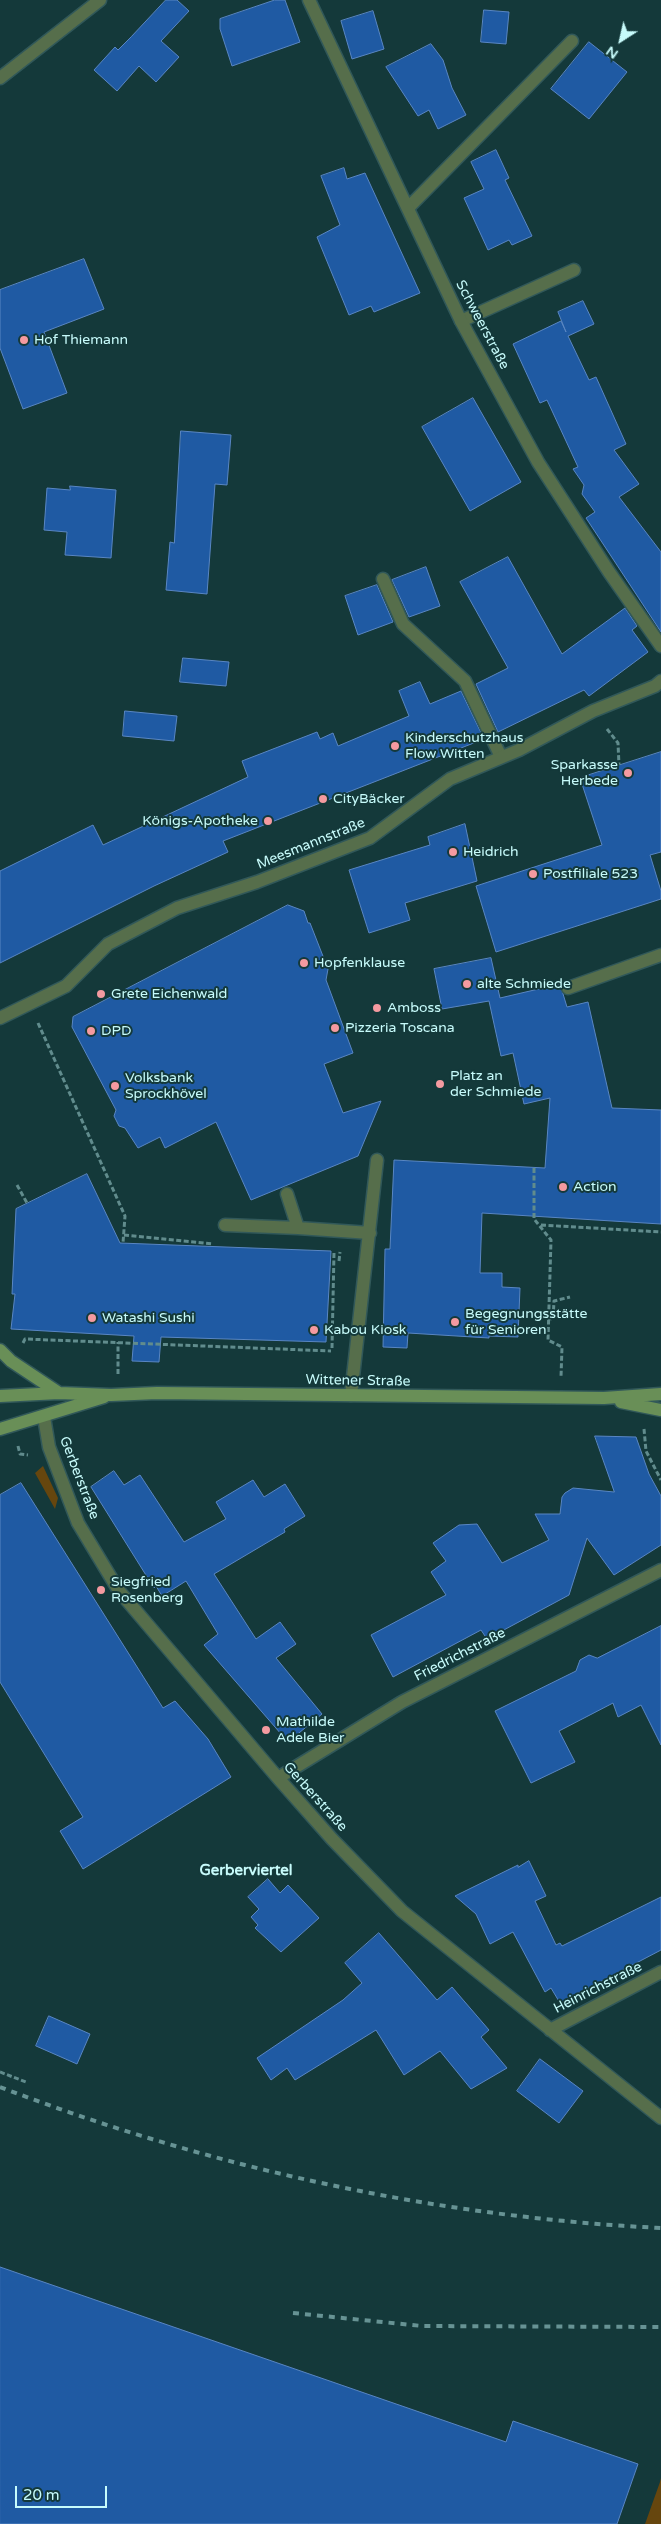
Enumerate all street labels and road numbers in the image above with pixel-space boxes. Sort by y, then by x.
street label: Schweerstraße [451,278,513,372]
street label: Meesmannstraße [254,815,368,873]
street label: Wittener Straße [305,1372,411,1390]
street label: Gerberstraße [55,1434,103,1522]
street label: Friedrichstraße [412,1625,508,1685]
street label: Gerberstraße [279,1759,351,1835]
street label: Heinrichstraße [551,1959,645,2017]

